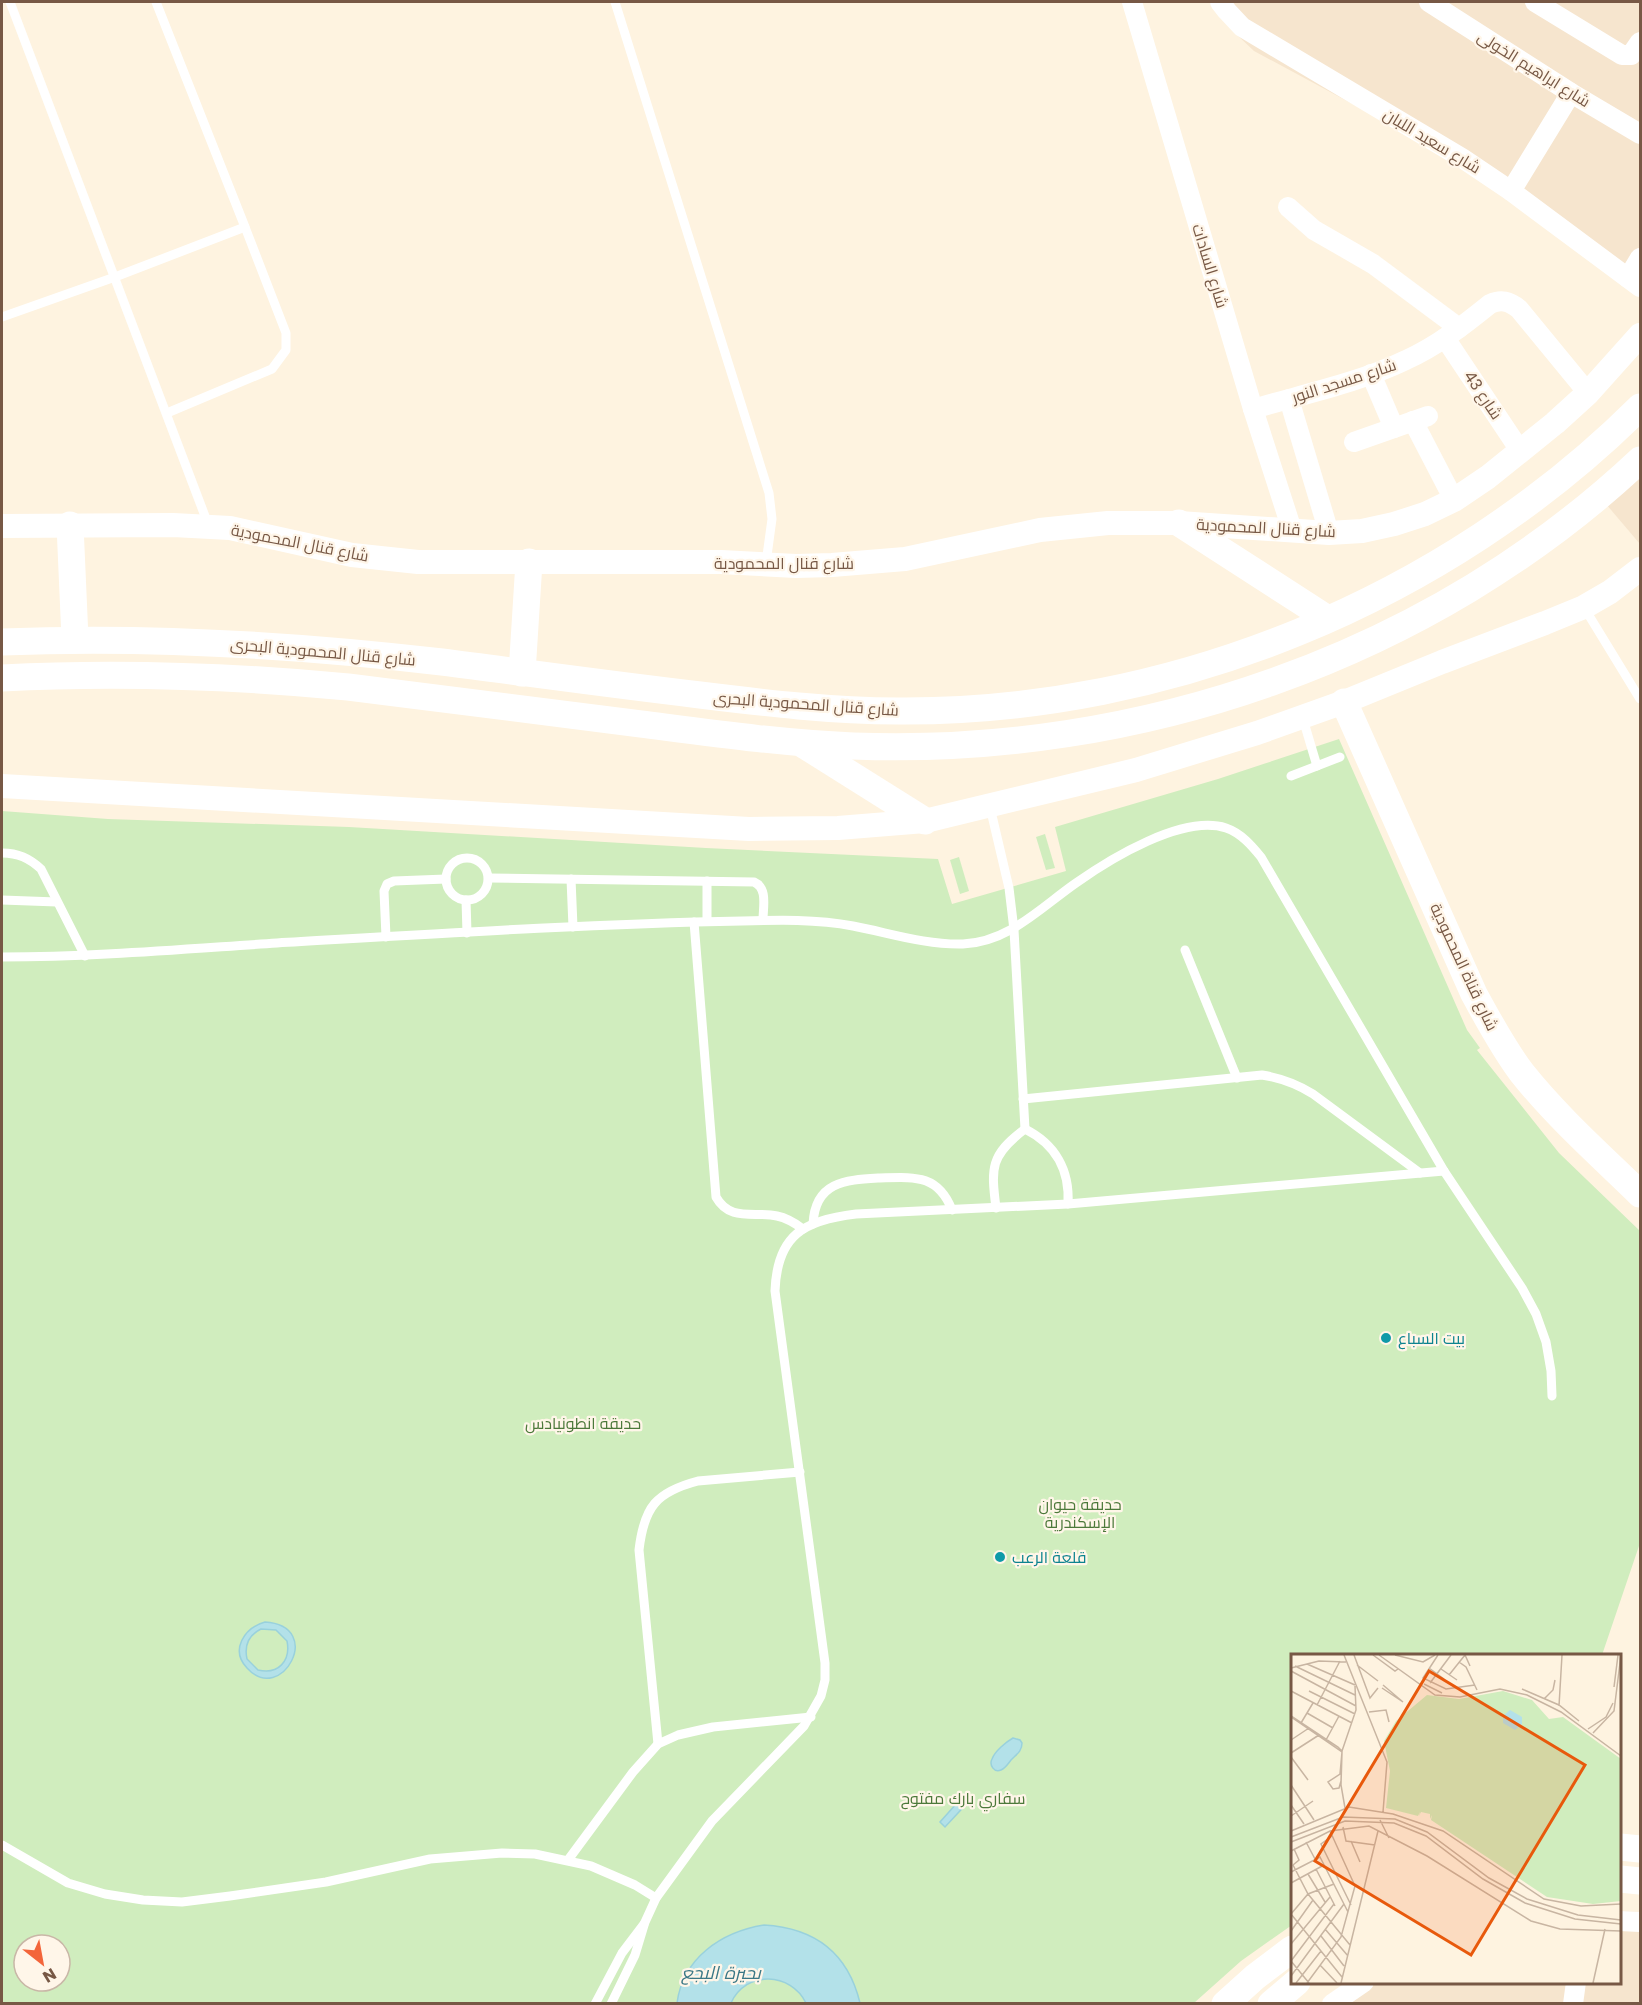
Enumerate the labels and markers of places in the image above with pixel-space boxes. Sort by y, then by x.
place label: بيت السباع [1398,1327,1465,1350]
marker: بيت السباع [1379,1331,1393,1345]
place label: قلعة الرعب [1012,1546,1086,1569]
marker: قلعة الرعب [993,1550,1007,1564]

